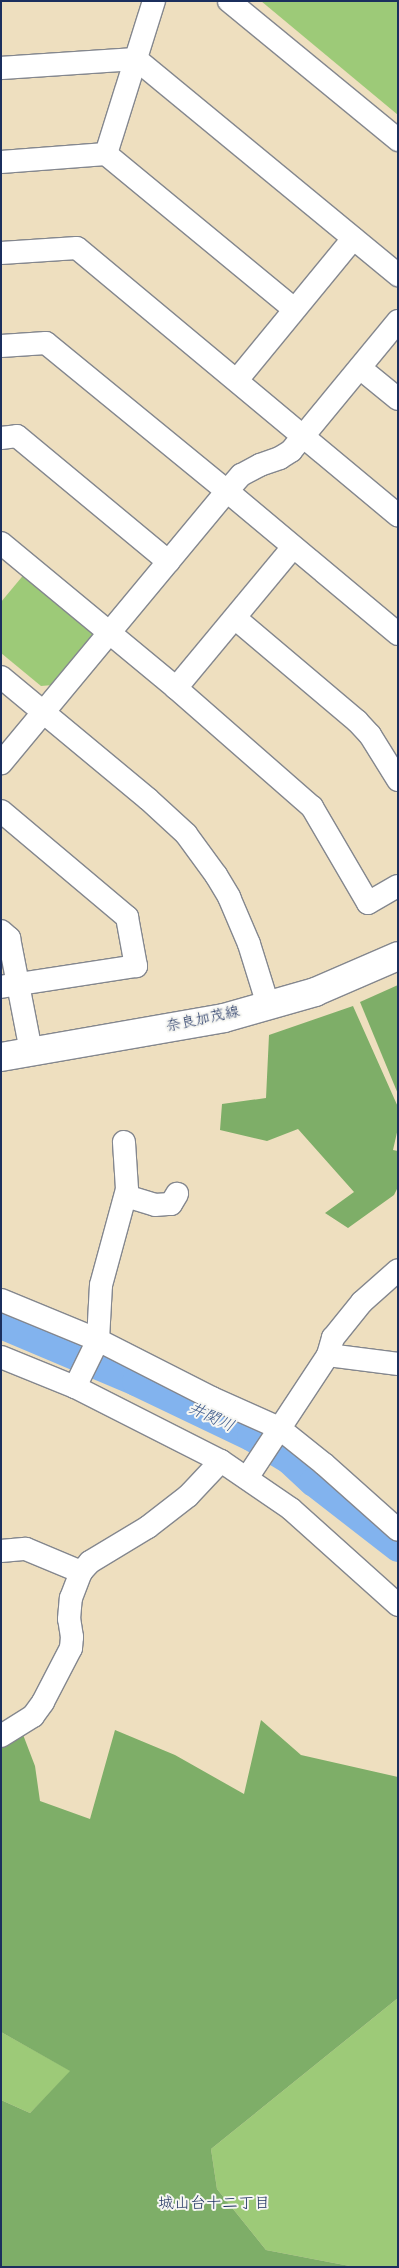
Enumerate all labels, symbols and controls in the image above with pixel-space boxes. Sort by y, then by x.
street label: 奈良加茂線 [164,1003,242,1037]
water label: 井関川 [185,1399,237,1437]
district label: 城山台十二丁目 [158,2194,270,2214]

